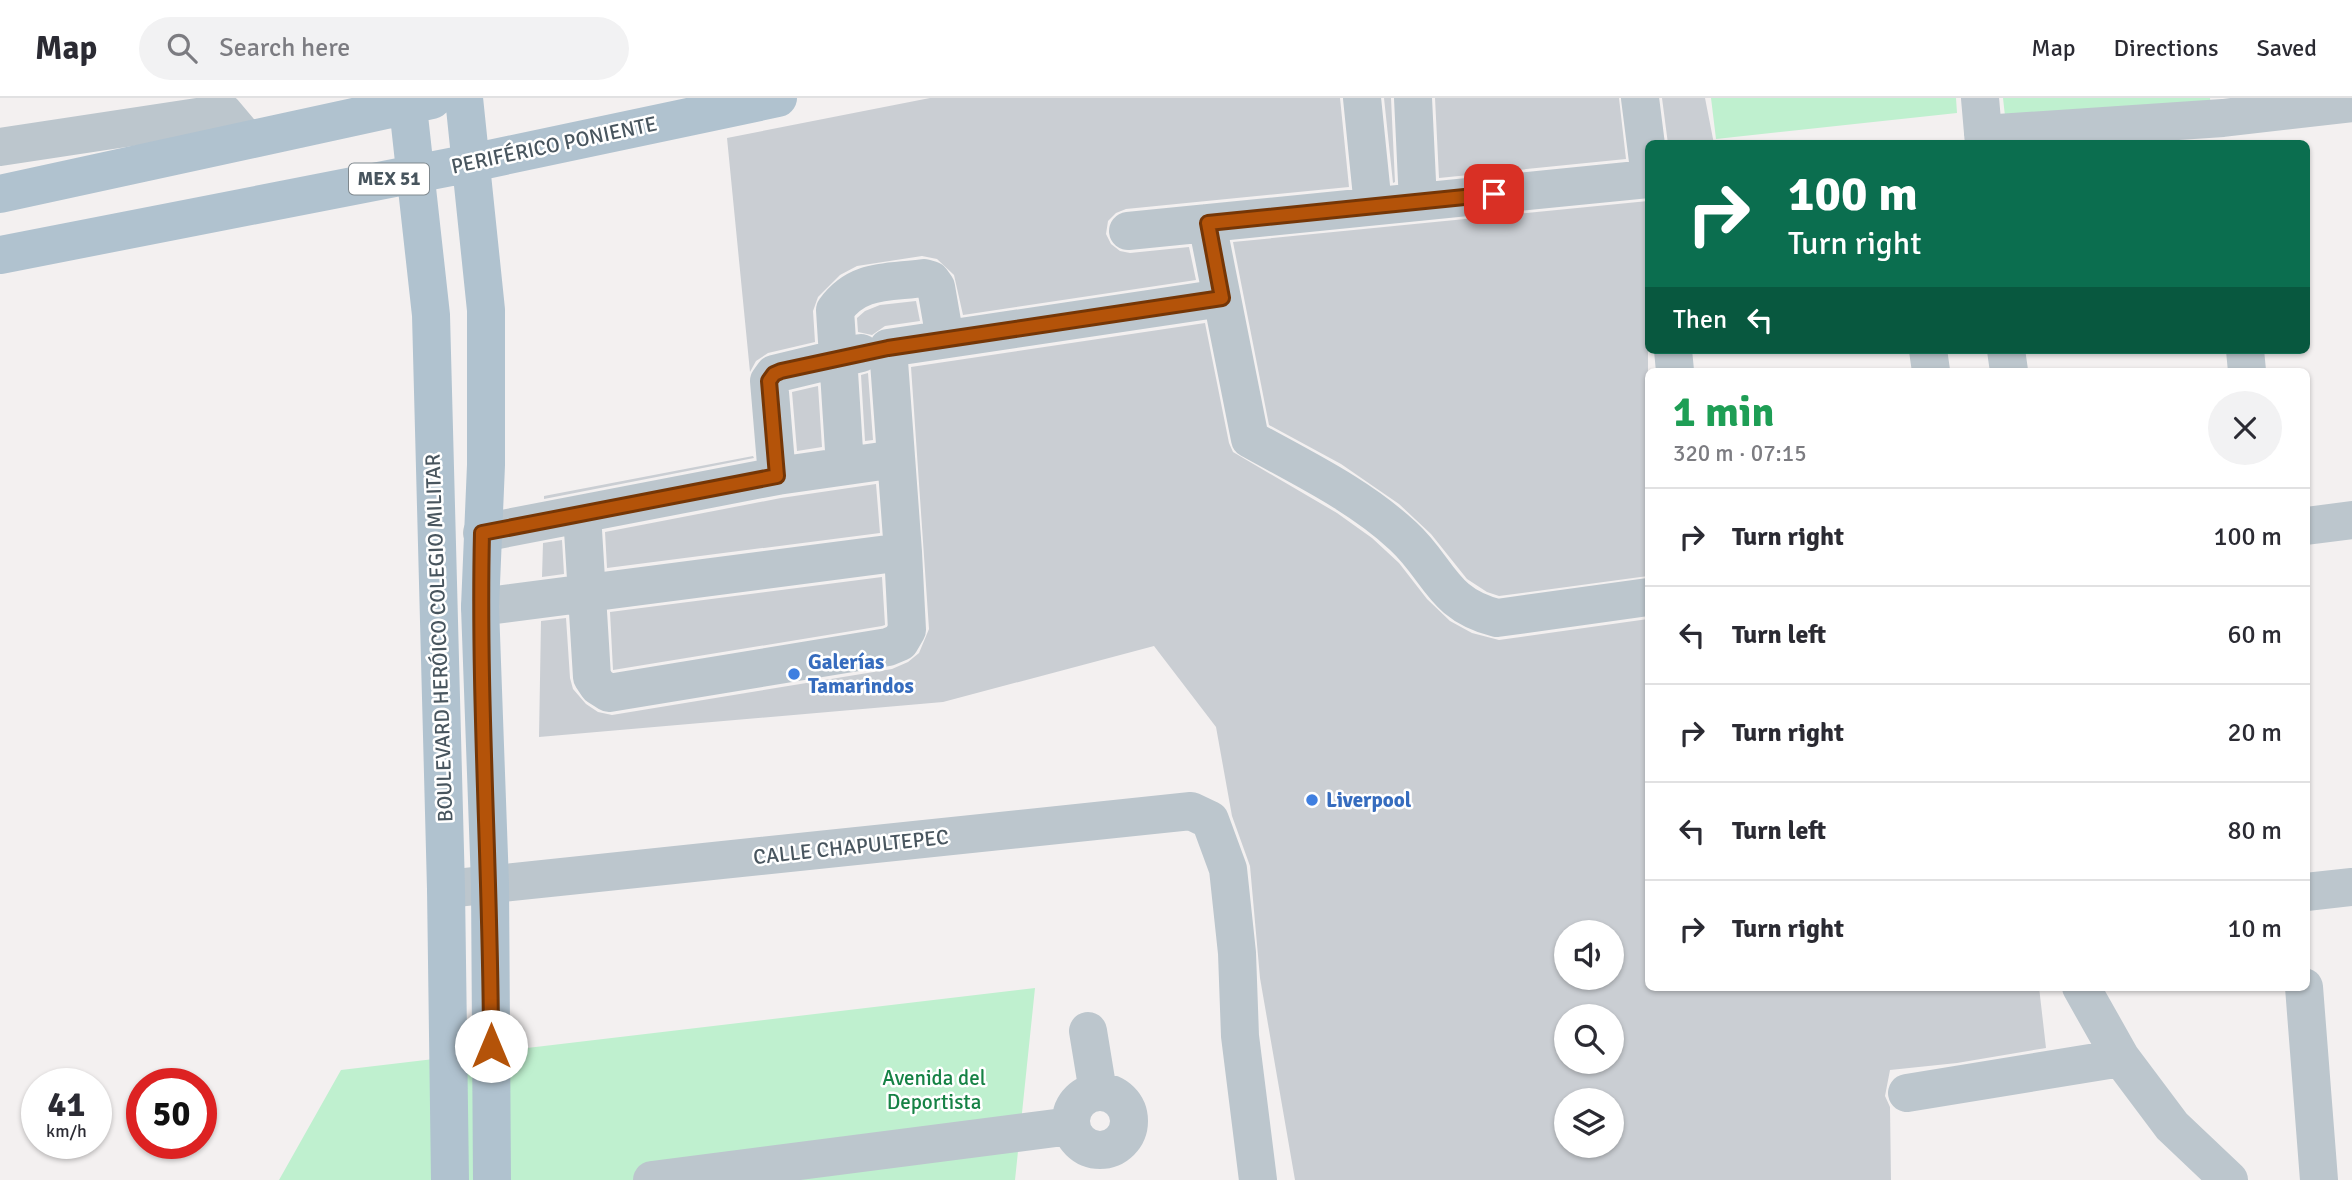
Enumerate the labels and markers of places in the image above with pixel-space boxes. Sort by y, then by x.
pin [1464,164,1524,224]
place label: Galerías Tamarindos [808,649,914,699]
marker: Galerías Tamarindos [786,666,802,682]
place label: Liverpool [1326,787,1412,813]
marker: Liverpool [1304,792,1320,808]

